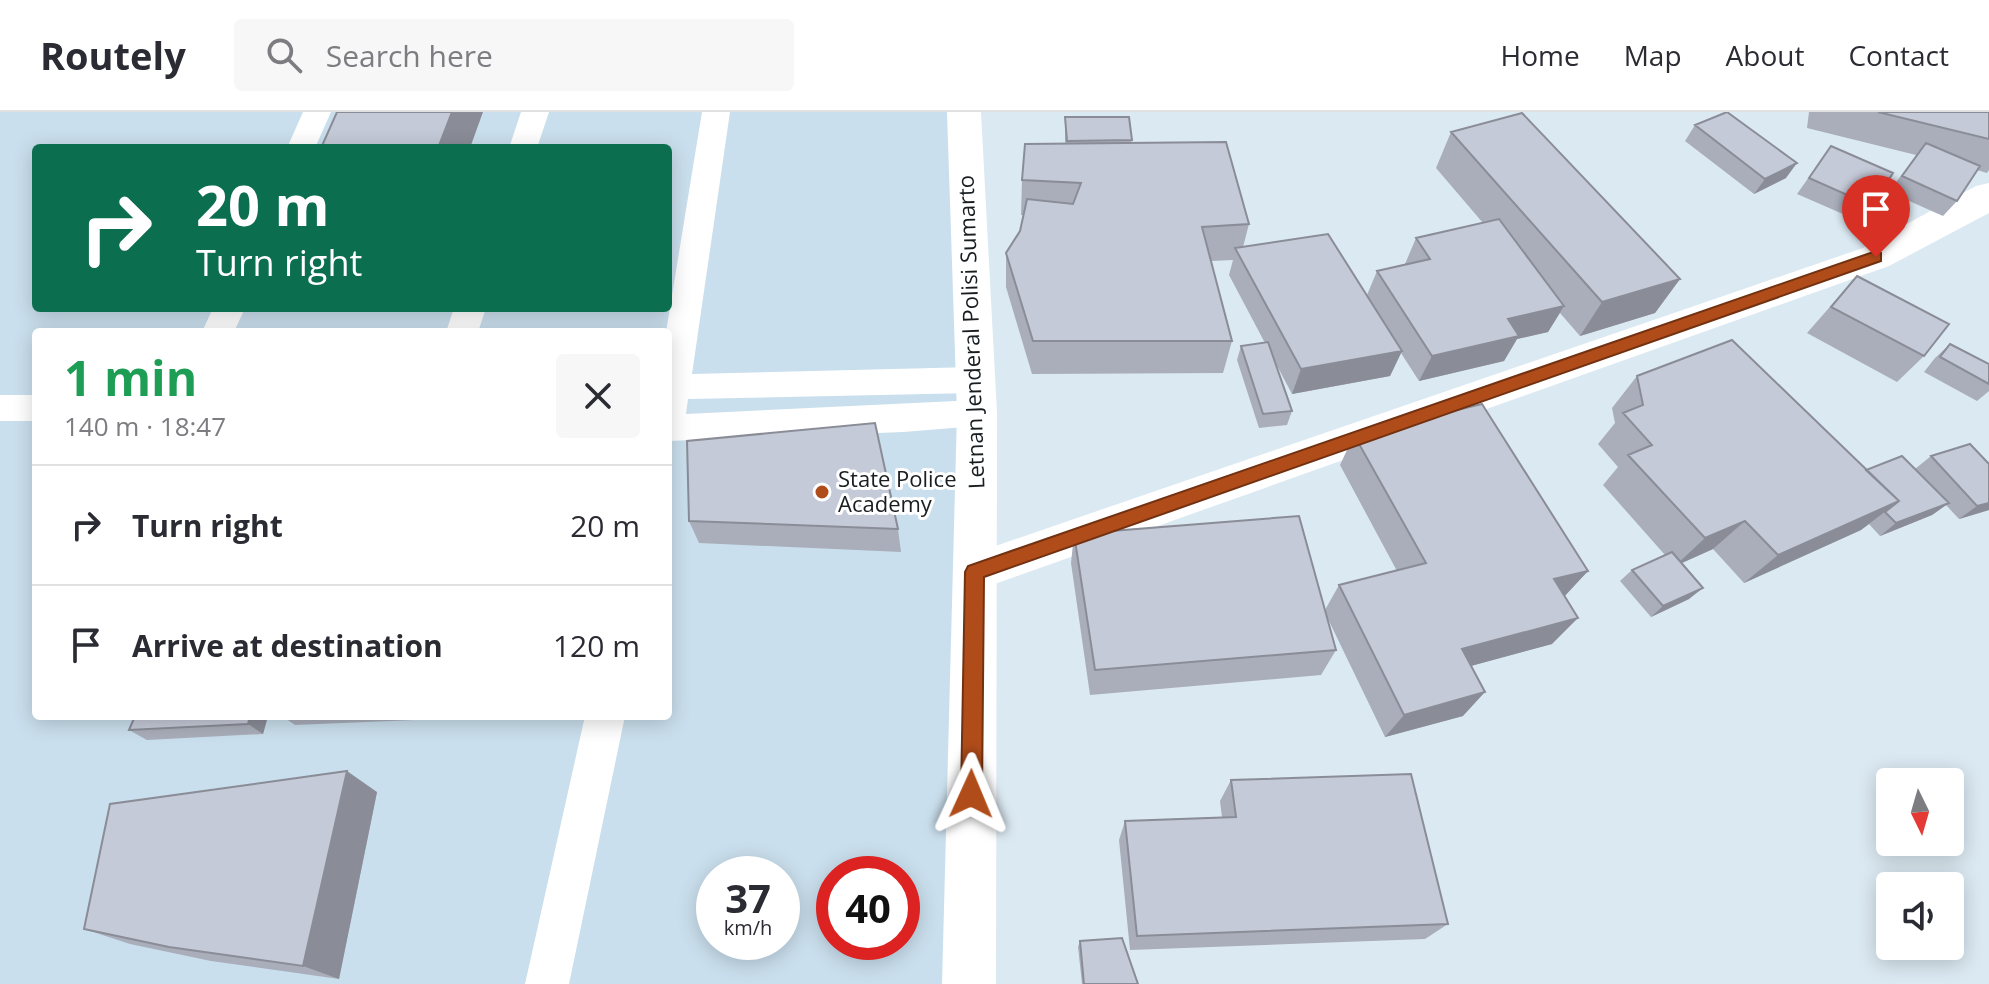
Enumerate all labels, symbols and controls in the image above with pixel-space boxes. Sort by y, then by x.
search box [234,19,794,91]
text: Routely [40,29,186,81]
icon: search [262,33,306,77]
text: Search here [326,35,493,76]
text: Home [1501,36,1580,74]
text: Map [1624,36,1682,74]
text: About [1726,36,1804,74]
text: Contact [1848,36,1949,74]
text: 20 m [196,166,330,242]
street label: Letnan Jenderal Polisi Sumarto [950,175,990,490]
pin [1842,175,1910,257]
icon: right [64,176,168,280]
icon: arrive [1854,187,1898,231]
text: Turn right [196,238,362,287]
text: 1 min [64,345,197,410]
button: close [556,354,640,438]
text: 140 m · 18:47 [64,408,226,444]
place label: State Police Academy [838,463,957,518]
marker: State Police Academy [813,483,831,501]
icon: right [64,503,108,547]
text: Turn right [132,505,283,546]
text: 20 m [570,505,640,546]
icon: arrive [64,623,108,667]
text: Arrive at destination [132,625,443,666]
text: 120 m [553,625,640,666]
position arrow [929,752,1013,836]
north arrow [1876,768,1964,856]
map controls [1876,768,1964,960]
speed limit sign: 40 [816,856,920,960]
text: 37 [725,870,771,925]
button: sound [1876,872,1964,960]
text: km/h [724,914,772,941]

